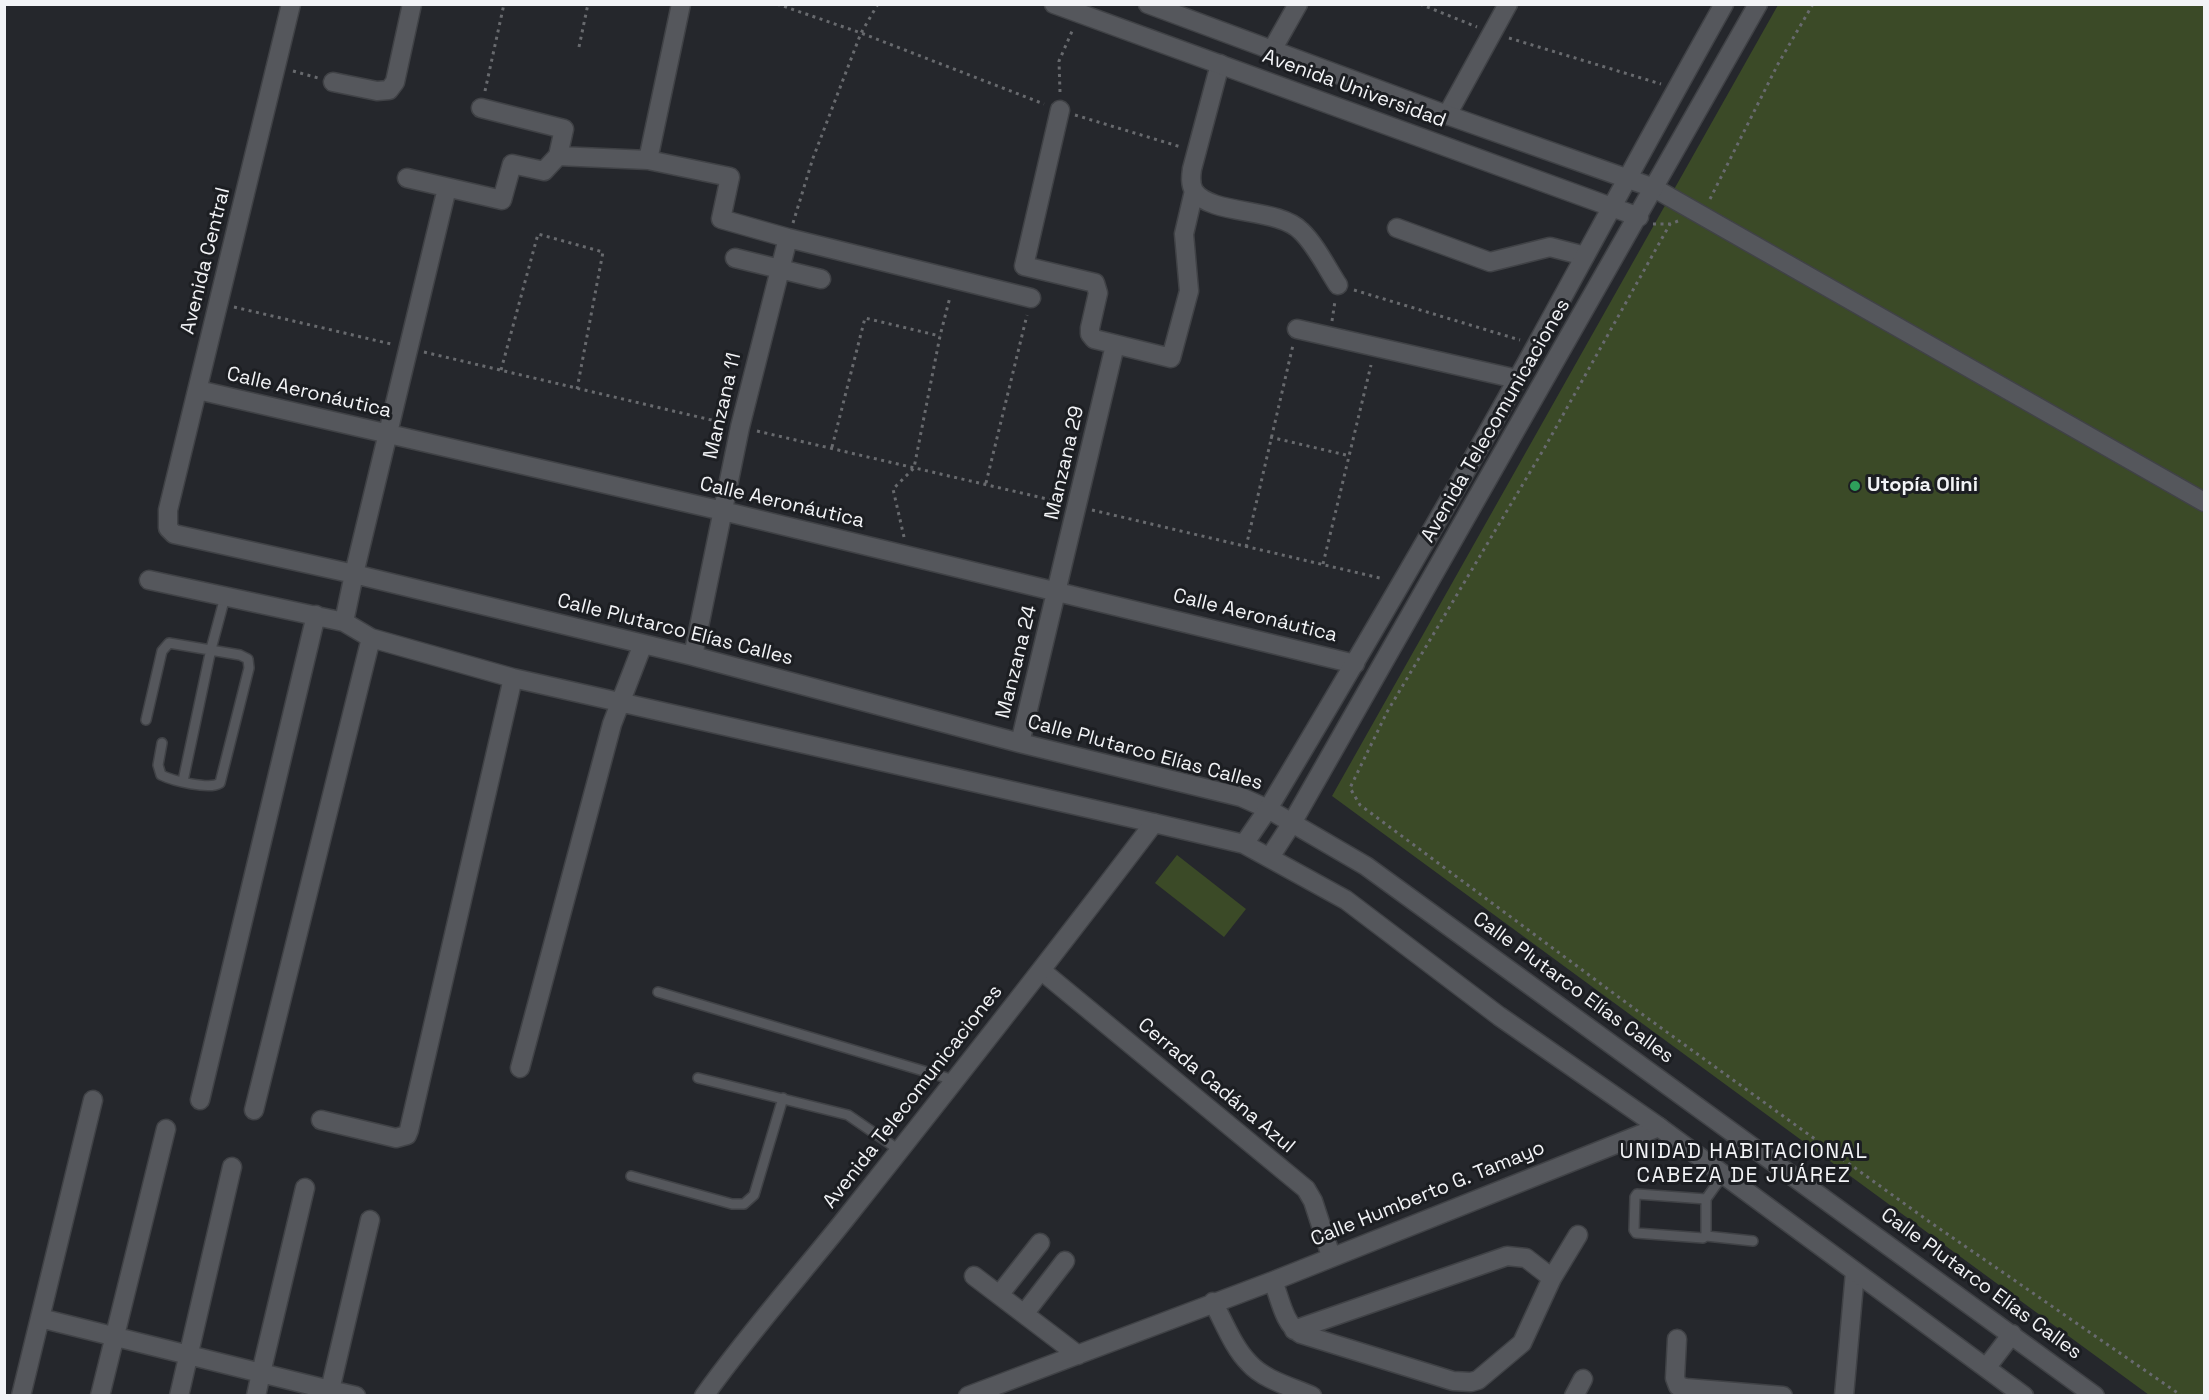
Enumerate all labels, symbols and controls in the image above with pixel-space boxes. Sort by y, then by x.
street label: Avenida Universidad [1259,45,1449,133]
street label: Avenida Central [176,185,236,337]
street label: Avenida Telecomunicaciones [1416,295,1576,547]
street label: Manzana 11 [699,350,747,462]
street label: Calle Aeronáutica [224,362,394,424]
street label: Manzana 29 [1040,404,1090,522]
street label: Calle Aeronáutica [697,472,867,534]
place label: Utopía Olini [1867,474,1978,498]
marker: Utopía Olini [1848,479,1862,493]
street label: Calle Aeronáutica [1170,584,1340,648]
street label: Calle Plutarco Elías Calles [555,589,795,671]
street label: Manzana 24 [991,603,1043,721]
street label: Calle Plutarco Elías Calles [1025,710,1265,796]
street label: Calle Plutarco Elías Calles [1468,907,1678,1069]
street label: Avenida Telecomunicaciones [818,980,1008,1214]
street label: Cerrada Cadána Azul [1133,1013,1299,1159]
street label: Calle Humberto G. Tamayo [1307,1136,1549,1252]
district label: UNIDAD HABITACIONAL CABEZA DE JUÁREZ [1620,1139,1868,1189]
street label: Calle Plutarco Elías Calles [1876,1203,2086,1365]

